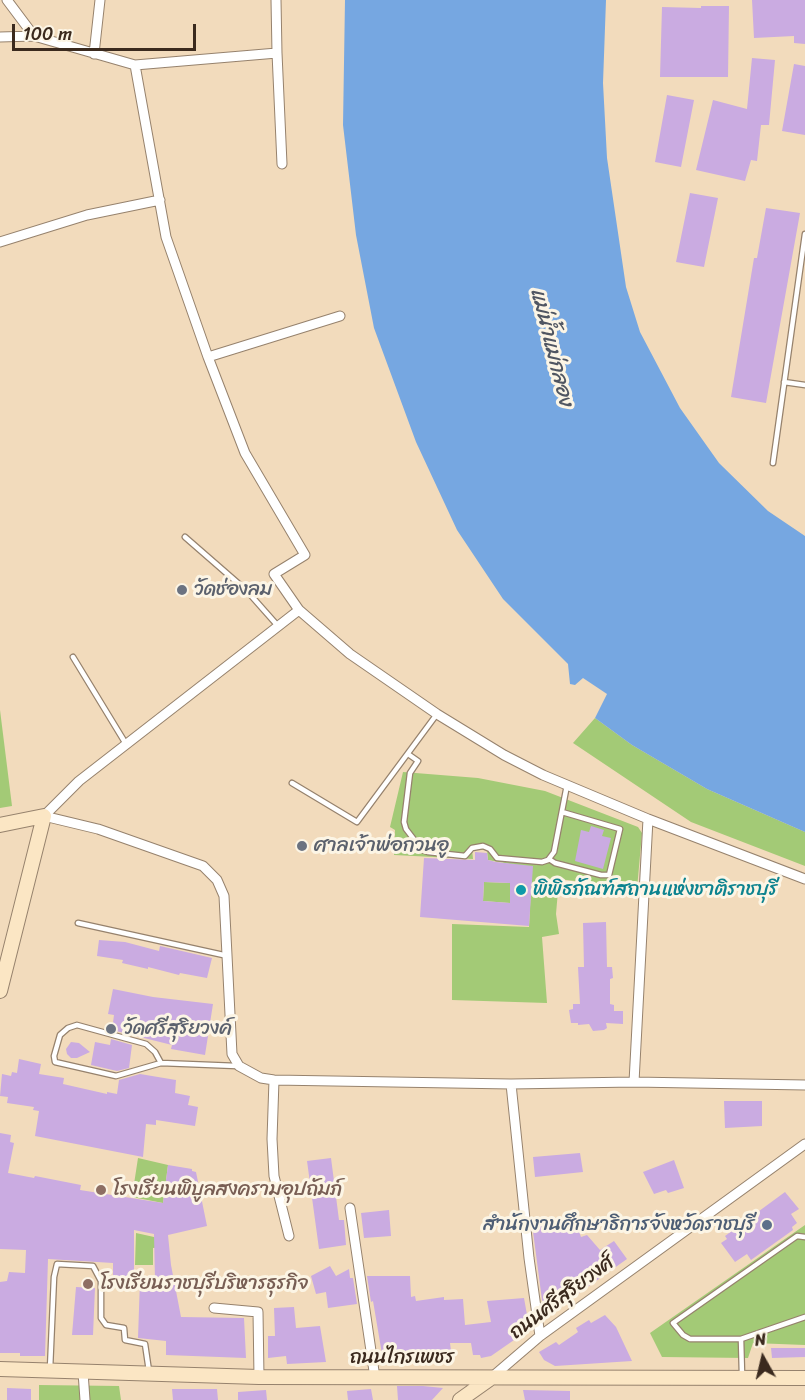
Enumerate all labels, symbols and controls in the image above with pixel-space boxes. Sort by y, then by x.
scale bar [15,12,200,50]
text: 100 m [23,18,72,50]
water label: แม่น้ำแม่กลอง [524,286,578,408]
place label: วัดช่องลม [194,578,272,602]
marker: วัดช่องลม [175,583,189,597]
place label: ศาลเจ้าพ่อกวนอู [314,834,449,858]
marker: ศาลเจ้าพ่อกวนอู [295,839,309,853]
place label: พิพิธภัณฑ์สถานแห่งชาติราชบุรี [533,878,778,902]
marker: พิพิธภัณฑ์สถานแห่งชาติราชบุรี [514,883,528,897]
place label: วัดศรีสุริยวงค์ [123,1017,232,1041]
marker: วัดศรีสุริยวงค์ [104,1022,118,1036]
place label: โรงเรียนพิบูลสงครามอุปถัมภ์ [113,1178,342,1202]
marker: โรงเรียนพิบูลสงครามอุปถัมภ์ [94,1183,108,1197]
place label: สำนักงานศึกษาธิการจังหวัดราชบุรี [483,1213,755,1237]
marker: สำนักงานศึกษาธิการจังหวัดราชบุรี [760,1218,774,1232]
street label: ถนนศรีสุริยวงศ์ [505,1251,619,1345]
place label: โรงเรียนราชบุรีบริหารธุรกิจ [100,1272,309,1296]
marker: โรงเรียนราชบุรีบริหารธุรกิจ [81,1277,95,1291]
text: N [753,1325,768,1355]
north arrow [733,1328,793,1388]
street label: ถนนไกรเพชร [350,1346,454,1370]

